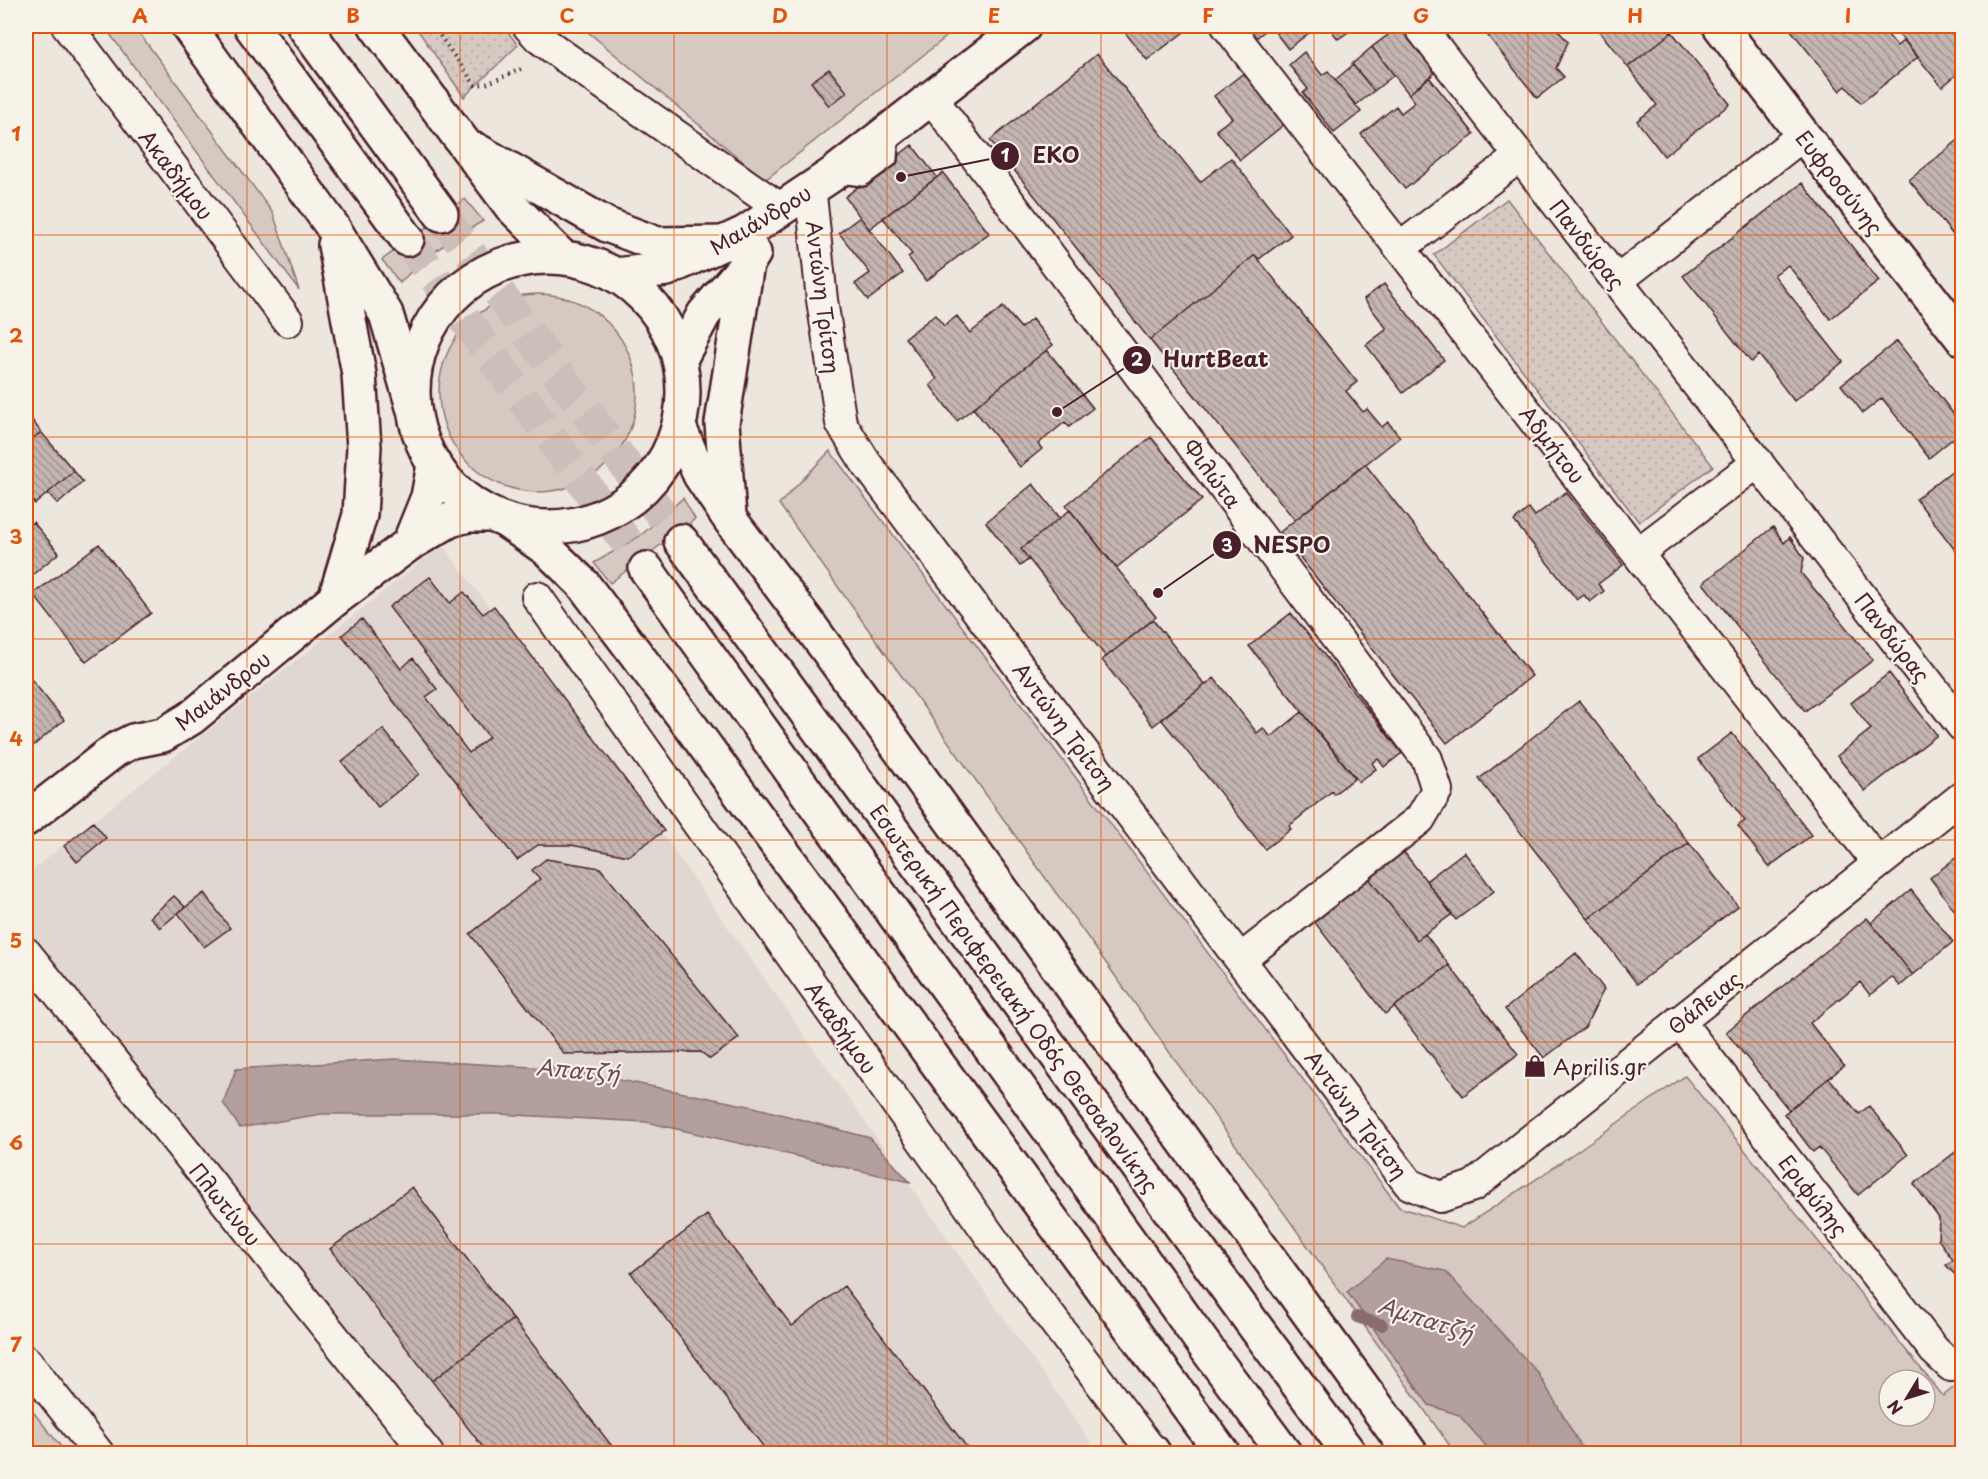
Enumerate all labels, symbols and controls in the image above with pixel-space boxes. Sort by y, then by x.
text: A [132,0,148,30]
text: B [346,0,360,30]
text: C [559,0,575,30]
text: D [772,0,788,30]
text: E [988,0,1000,30]
text: F [1202,0,1214,30]
text: G [1413,0,1429,30]
text: H [1627,0,1643,30]
text: I [1845,0,1851,30]
text: 1 [11,118,21,148]
street label: Ακαδήμου [132,122,222,226]
street label: Ευφροσύνης [1789,123,1891,242]
callout: EKO [990,136,1091,176]
text: EKO [1032,137,1080,170]
text: 1 [1001,141,1010,168]
street label: Μαιάνδρου [703,176,817,262]
street label: Πανδώρας [1543,192,1633,296]
street label: Αντώνη Τρίτση [799,219,849,375]
text: 2 [9,320,23,350]
callout: HurtBeat [1122,340,1281,380]
text: HurtBeat [1163,341,1269,374]
text: 2 [1131,345,1144,372]
street label: Αδμήτου [1512,398,1594,490]
street label: Φιλώτα [1176,431,1250,515]
text: 3 [9,521,23,551]
callout: NESPO [1212,525,1343,565]
text: NESPO [1253,527,1331,560]
text: 3 [1221,531,1233,558]
street label: Πανδώρας [1848,585,1938,689]
street label: Μαιάνδρου [167,642,277,738]
street label: Αντώνη Τρίτση [1006,655,1124,797]
text: 4 [9,723,23,753]
street label: Εσωτερική Περιφερειακή Οδός Θεσσαλονίκης [863,797,1167,1199]
text: 5 [10,925,22,955]
street label: Θάλειας [1660,962,1748,1042]
street label: Ακαδήμου [798,974,886,1080]
street label: Αντώνη Τρίτση [1298,1043,1416,1185]
water label: Απατζή [535,1049,622,1089]
place label: Aprilis.gr [1553,1050,1646,1082]
shop icon: Aprilis.gr [1522,1053,1548,1079]
text: 6 [9,1127,23,1157]
street label: Εριφύλης [1772,1147,1856,1243]
street label: Πλωτίνου [182,1156,270,1252]
water label: Αμπατζή [1375,1287,1478,1349]
text: 7 [10,1329,22,1359]
north arrow [1877,1368,1937,1428]
text: N [1881,1395,1908,1420]

